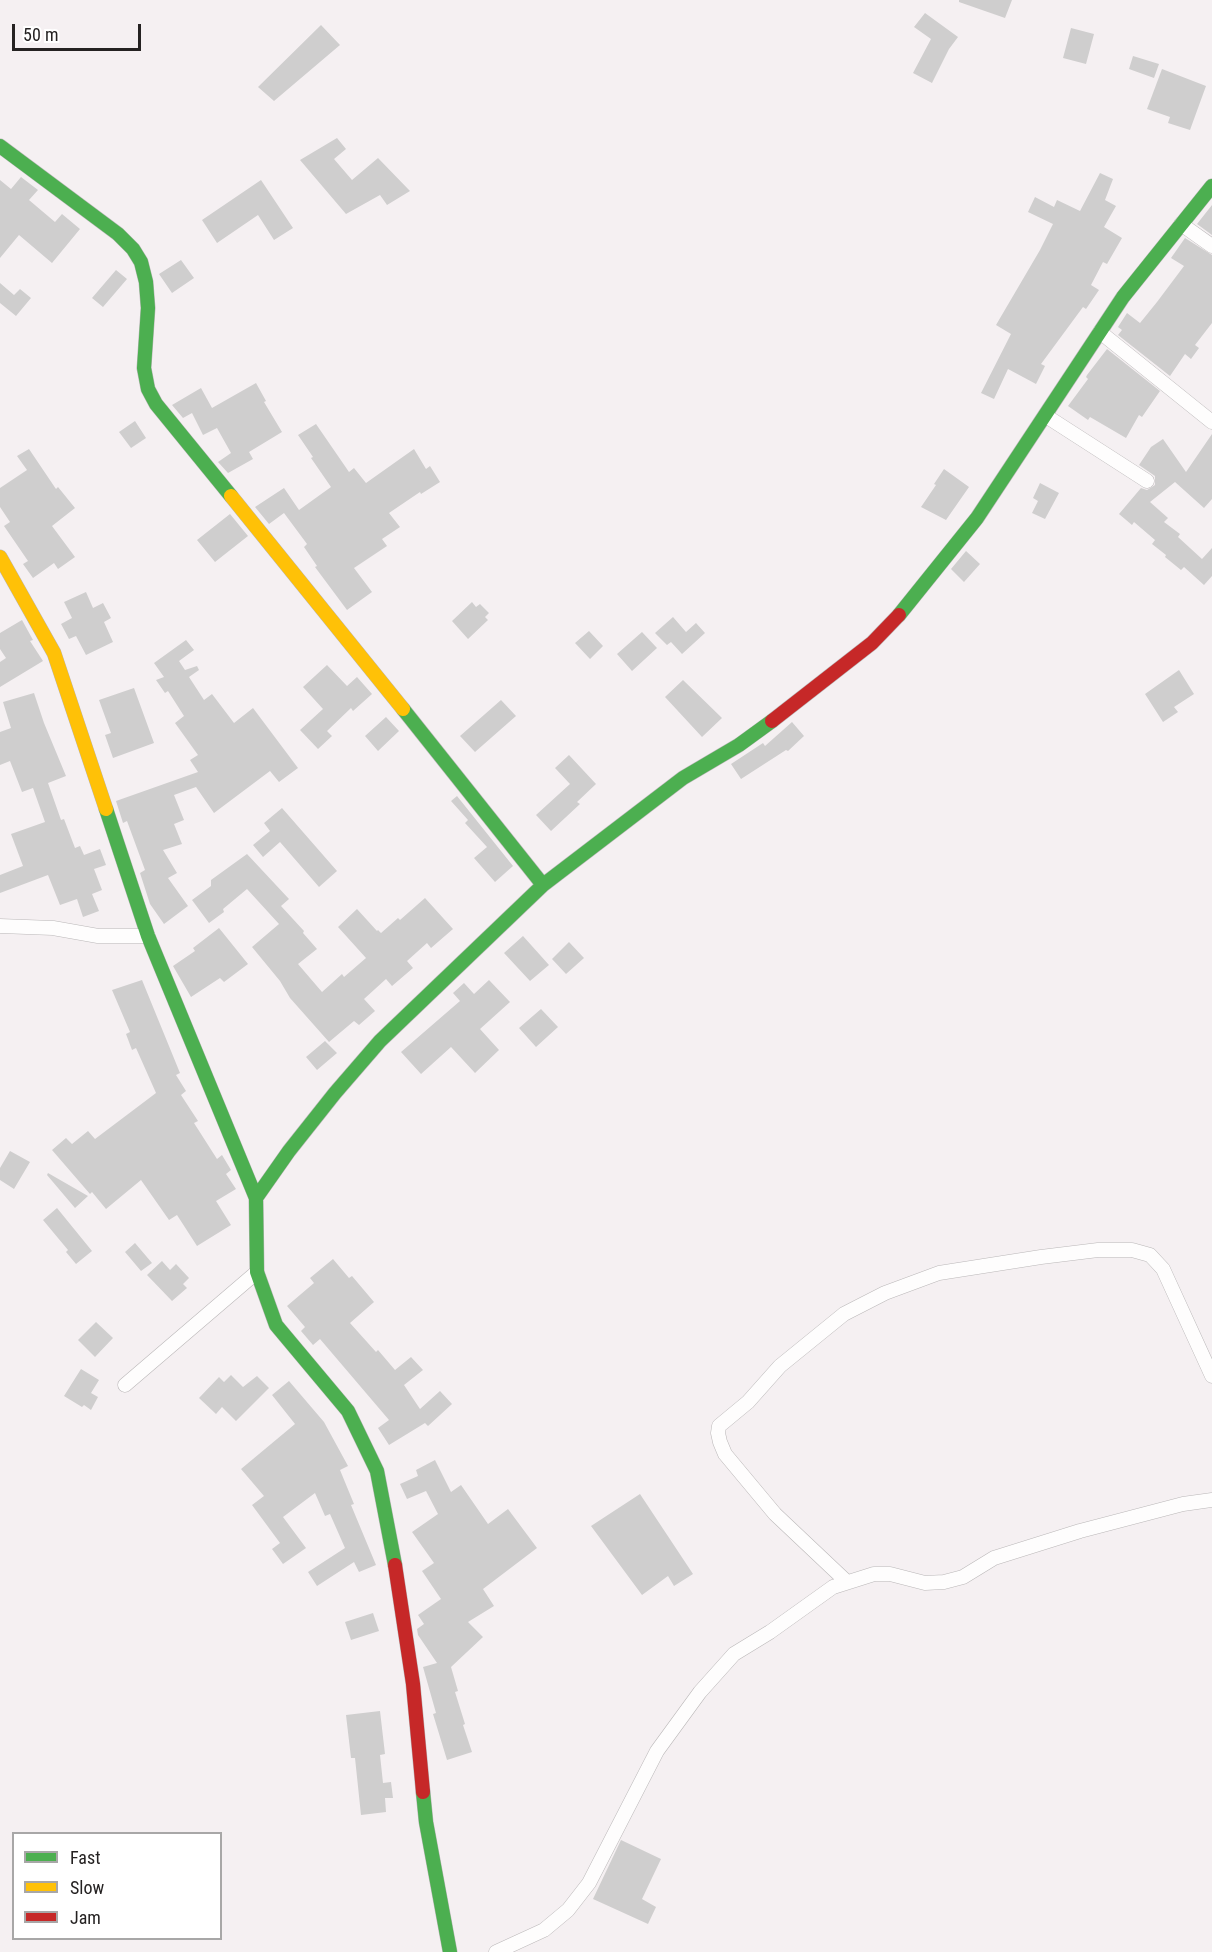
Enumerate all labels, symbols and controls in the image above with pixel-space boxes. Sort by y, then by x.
scale bar [15,12,144,50]
text: 50 m [23,24,58,45]
legend [12,1832,222,1940]
text: Fast [70,1847,101,1868]
text: Slow [70,1877,104,1898]
text: Jam [70,1907,101,1928]

